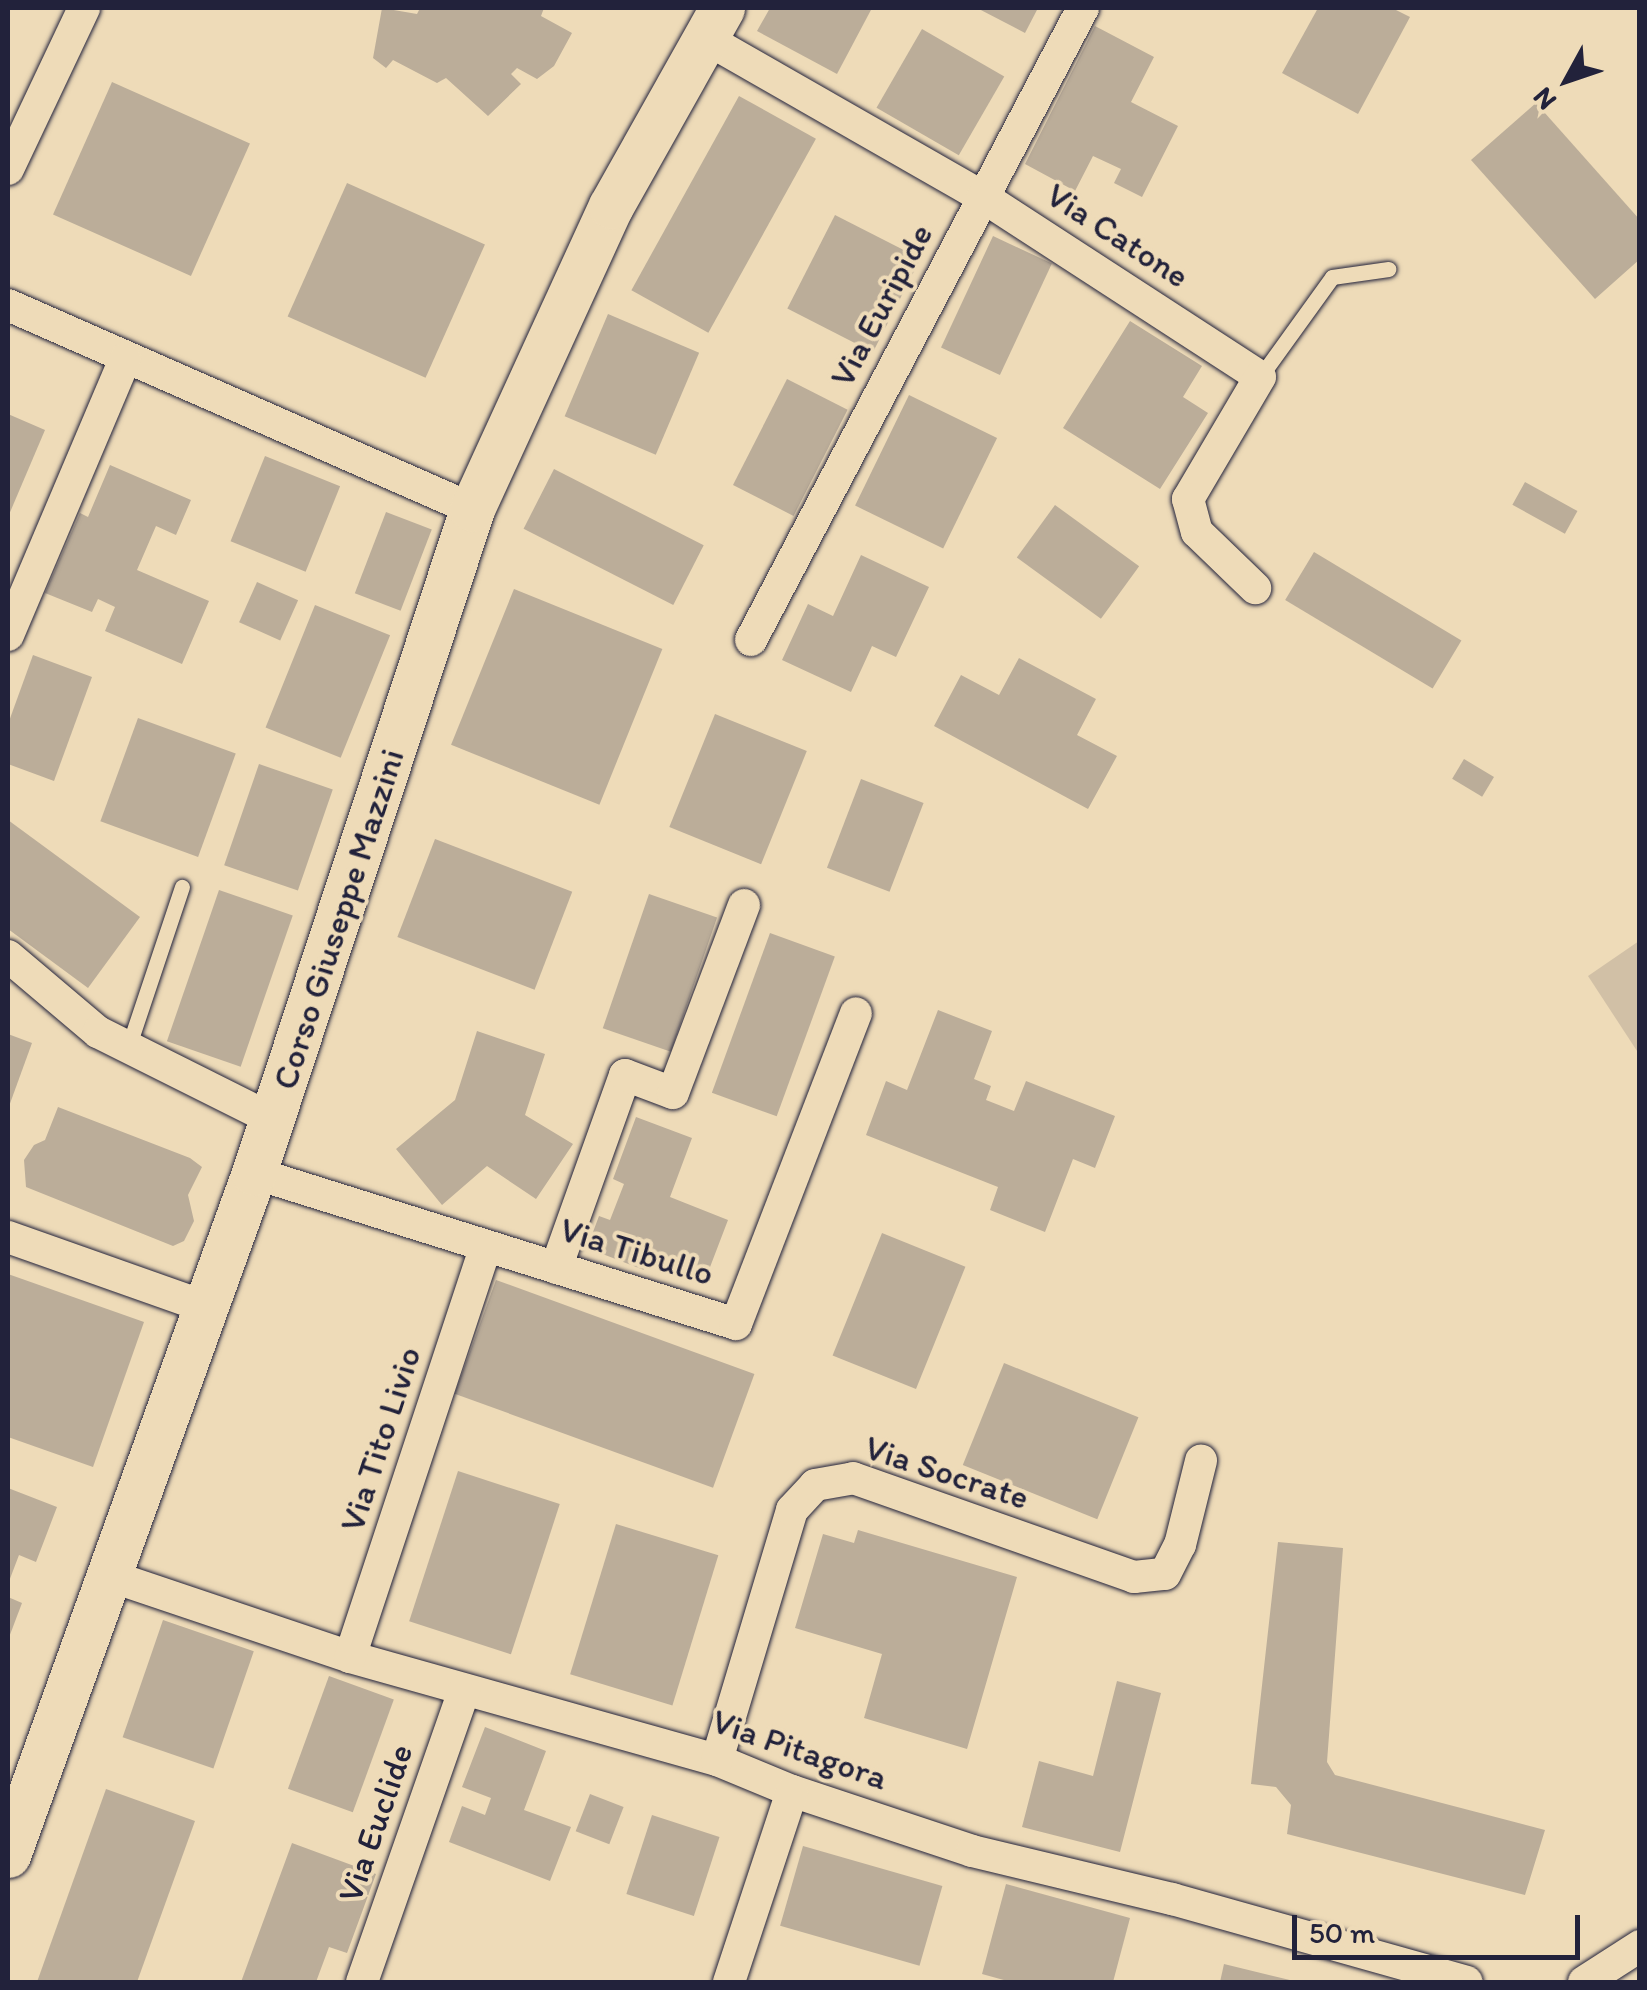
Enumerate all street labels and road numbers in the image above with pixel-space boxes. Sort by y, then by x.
street label: Via Catone [1039,173,1197,297]
street label: Via Euripide [821,217,941,393]
street label: Corso Giuseppe Mazzini [263,743,413,1095]
street label: Via Tibullo [555,1208,719,1294]
street label: Via Tito Livio [330,1341,430,1537]
street label: Via Socrate [860,1426,1034,1518]
street label: Via Pitagora [707,1700,893,1798]
street label: Via Euclide [328,1738,422,1908]

